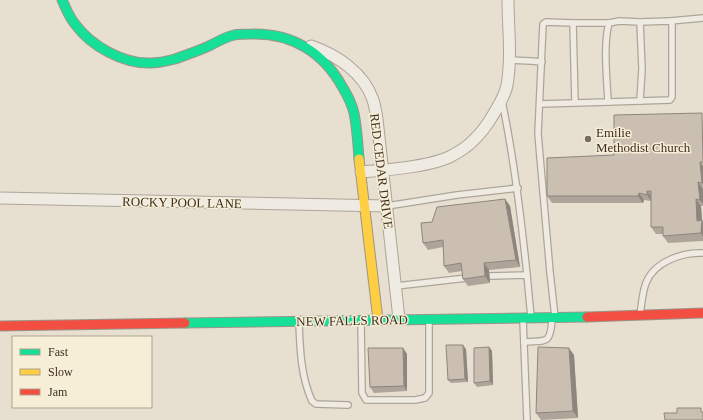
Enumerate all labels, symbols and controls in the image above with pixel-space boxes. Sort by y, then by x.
street label: RED CEDAR DRIVE [367,112,396,230]
place label: Emilie Methodist Church [596,125,691,155]
marker: Emilie Methodist Church [583,134,593,144]
street label: ROCKY POOL LANE [122,194,242,211]
street label: NEW FALLS ROAD [296,312,408,329]
legend [12,336,152,408]
text: Fast [48,345,69,359]
text: Slow [48,365,73,379]
text: Jam [48,385,68,399]

